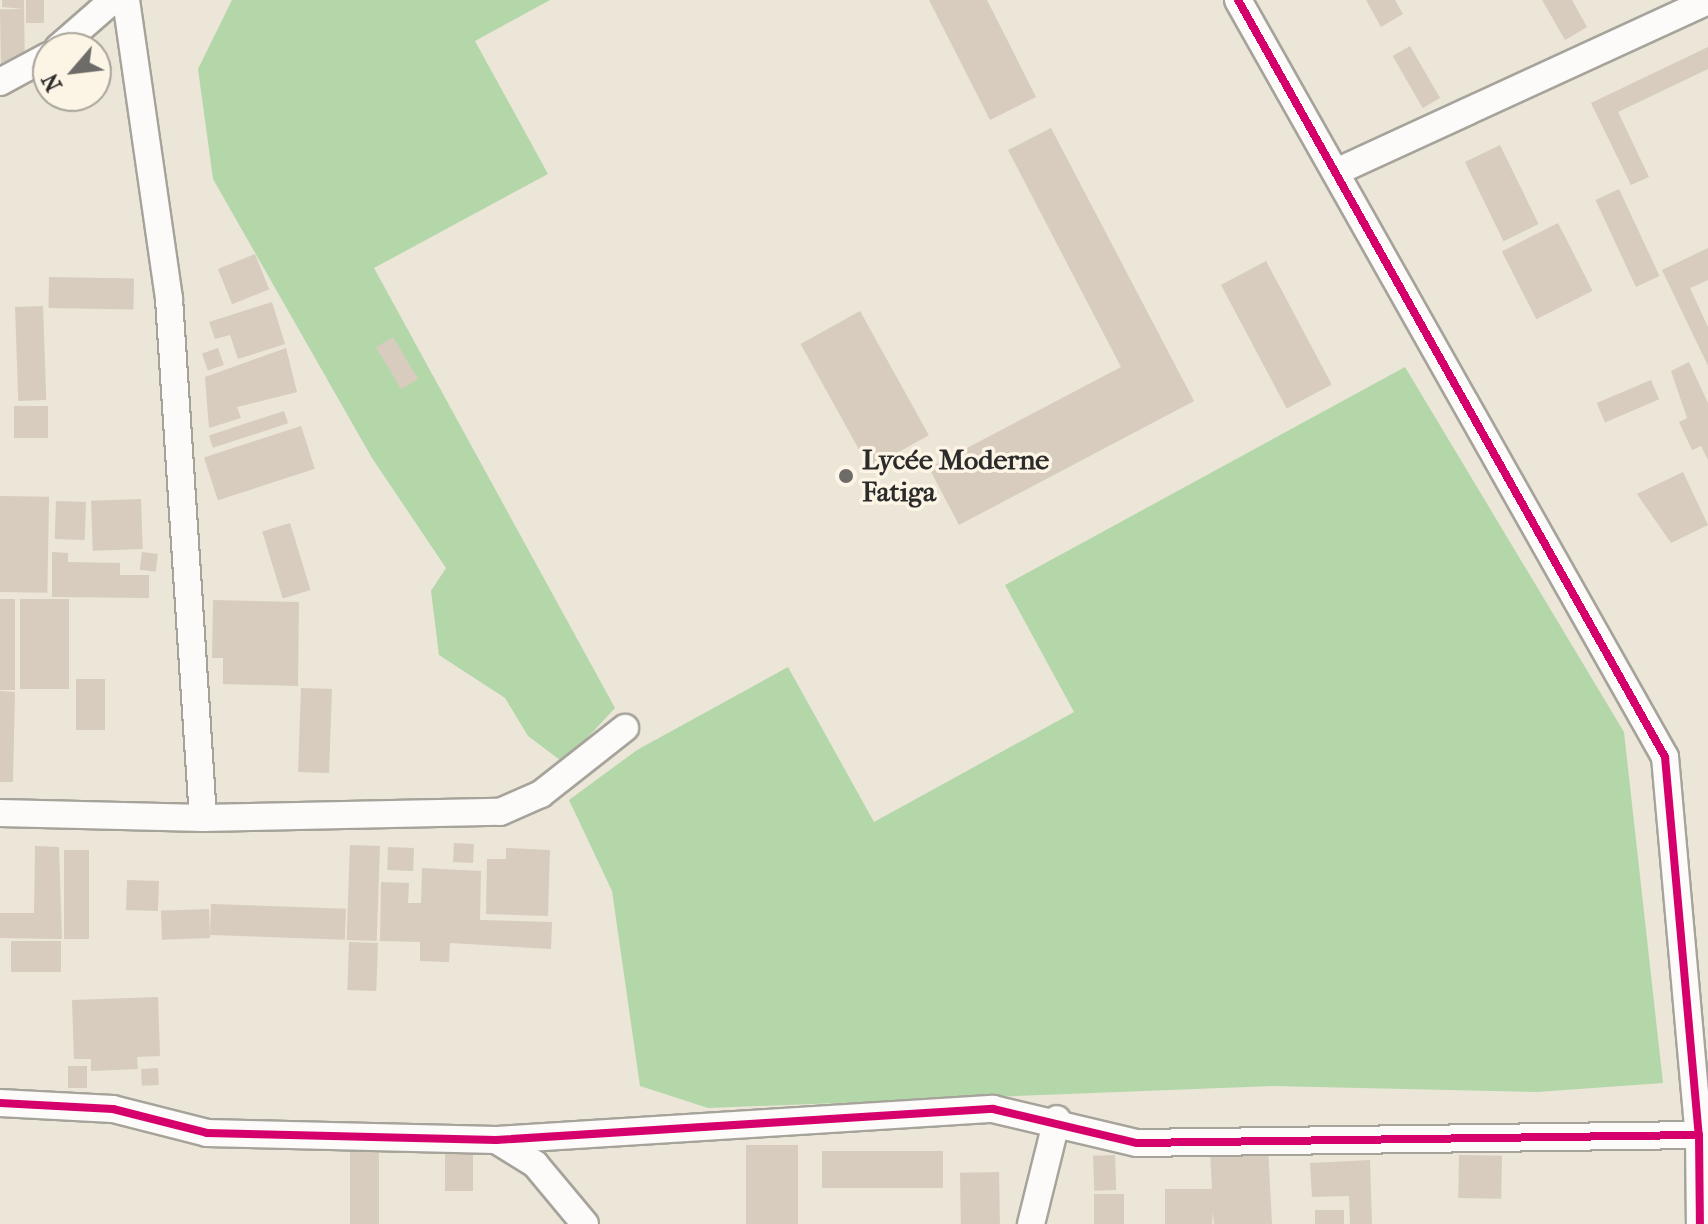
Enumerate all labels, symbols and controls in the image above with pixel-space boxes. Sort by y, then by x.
north arrow [32,32,112,112]
text: N [37,69,68,96]
place label: Lycée Moderne Fatiga [862,443,1049,509]
marker: Lycée Moderne Fatiga [837,467,855,485]

